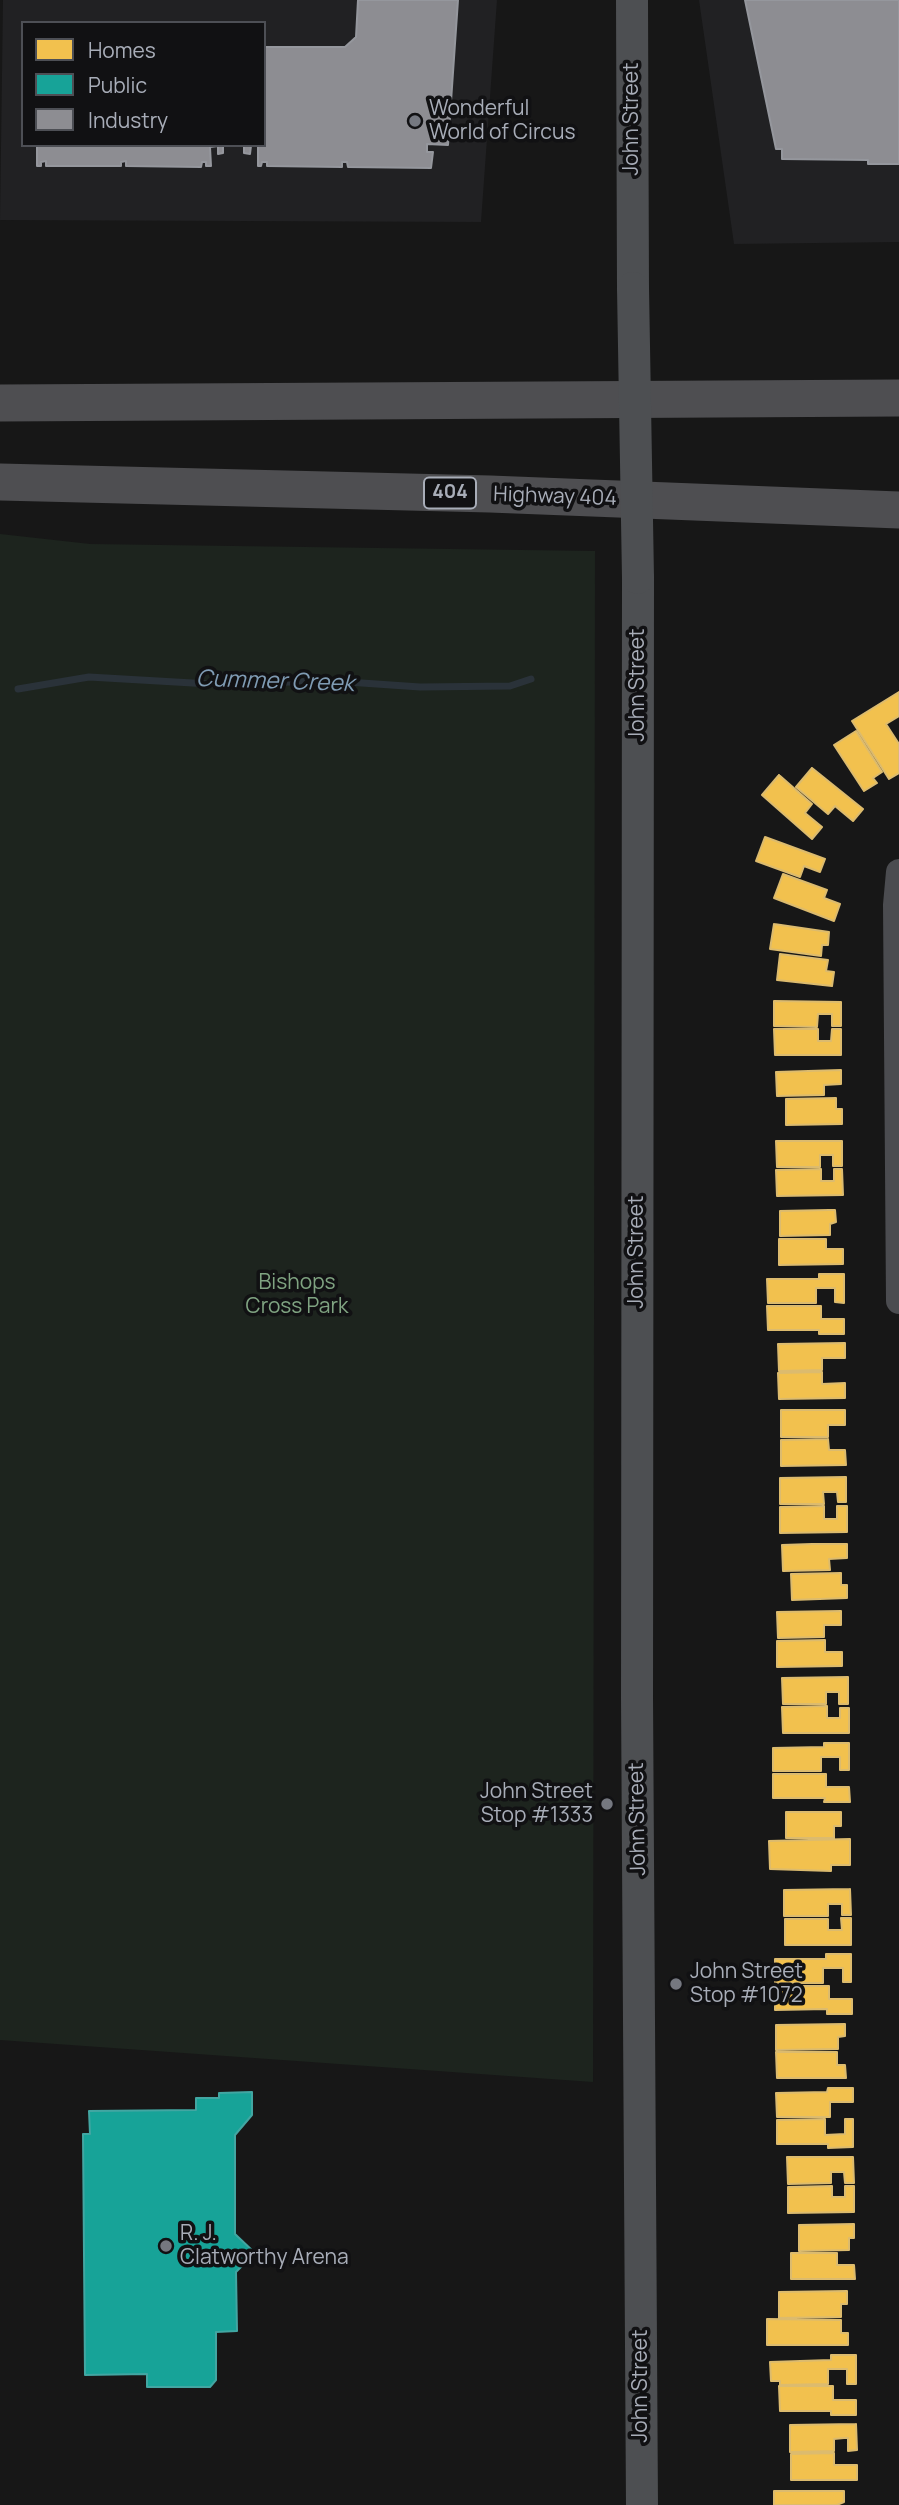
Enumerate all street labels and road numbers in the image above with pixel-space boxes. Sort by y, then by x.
street label: John Street [619,63,645,175]
road number: 404 [424,478,476,508]
street label: Highway 404 [493,482,617,512]
street label: John Street [625,629,651,741]
street label: John Street [624,1196,650,1308]
street label: John Street [624,1762,652,1876]
street label: John Street [628,2330,654,2442]

